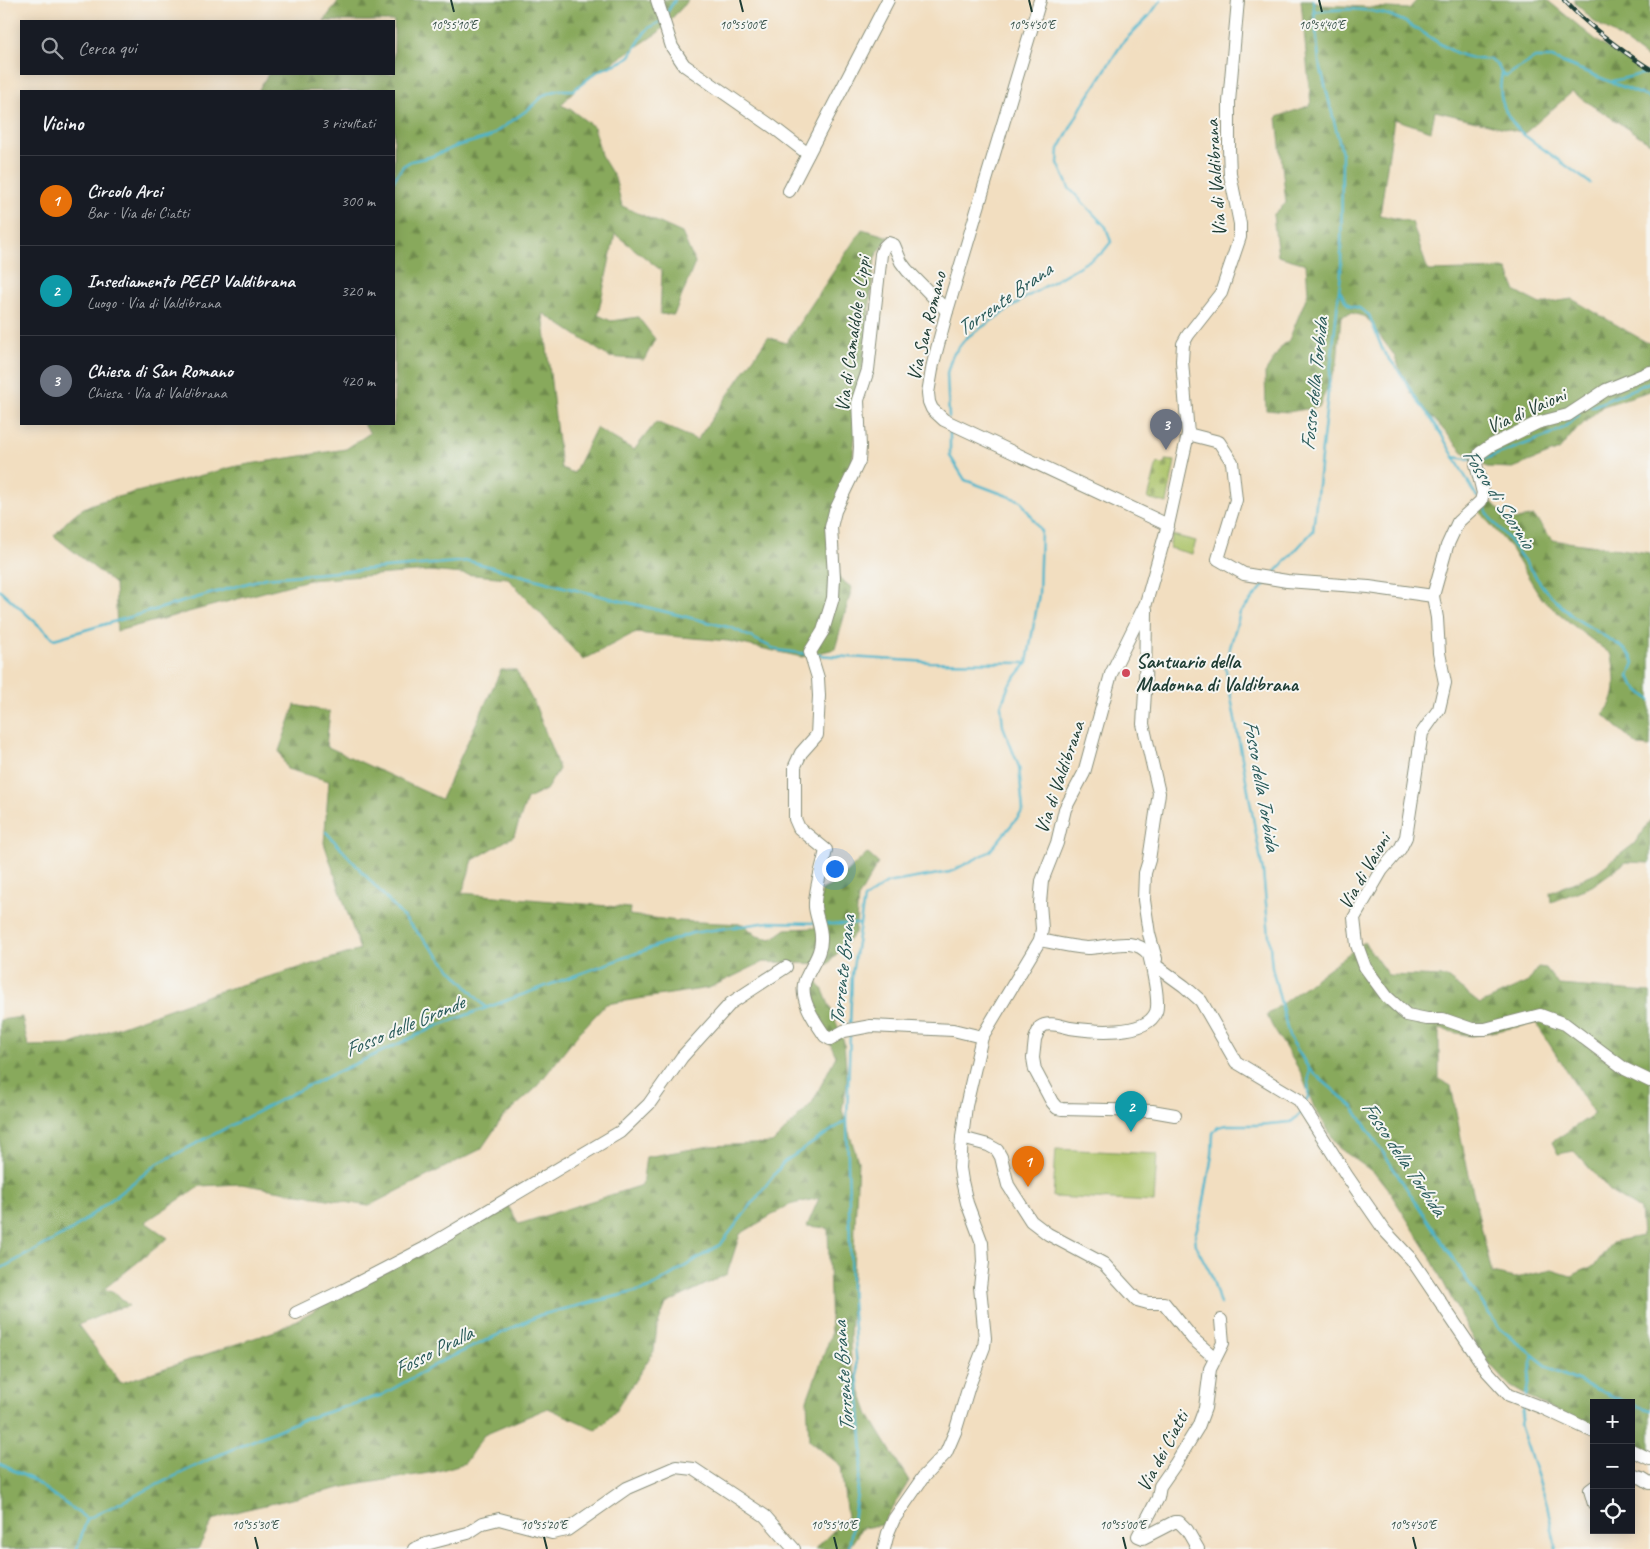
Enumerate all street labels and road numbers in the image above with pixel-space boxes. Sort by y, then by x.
street label: Via di Valdibrana [1199,117,1232,237]
street label: Via di Camaldole e Lippi [829,252,876,413]
street label: Via San Romano [901,268,952,383]
street label: Via di Vaioni [1483,381,1572,439]
street label: Via di Valdibrana [1029,716,1091,837]
street label: Via di Vaioni [1333,827,1397,914]
street label: Via dei Ciatti [1131,1405,1195,1496]

